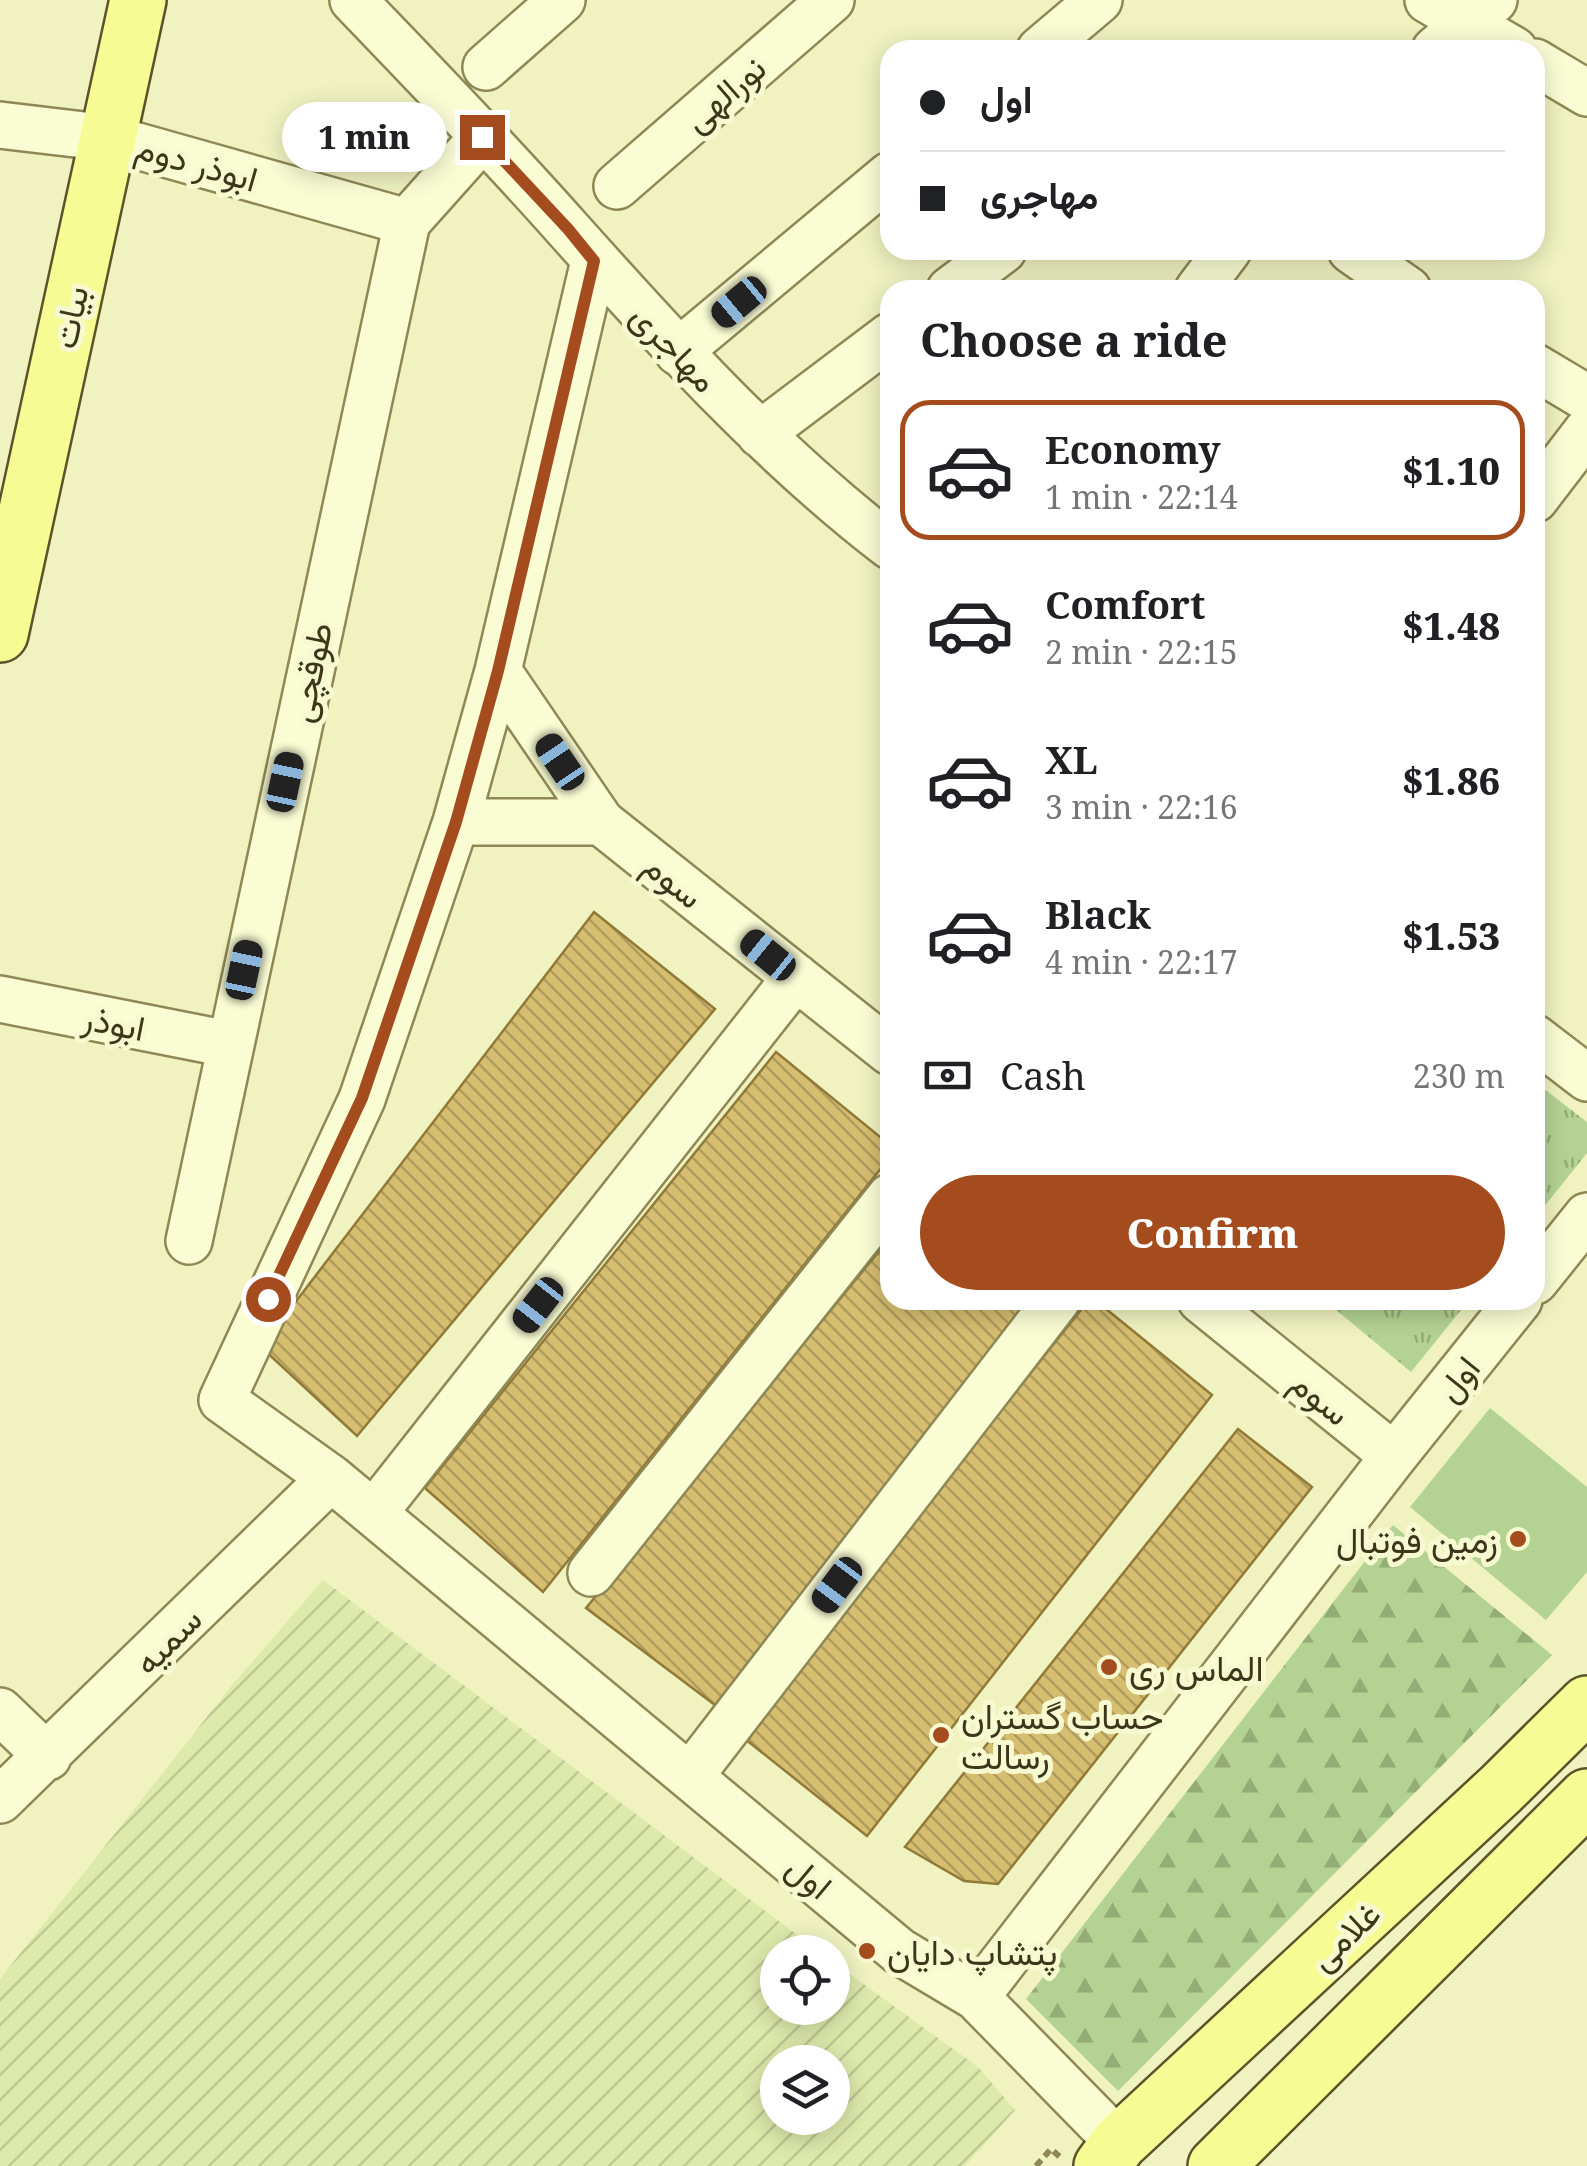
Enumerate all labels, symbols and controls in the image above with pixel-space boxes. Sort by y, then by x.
street label: نورالهی [673,44,775,142]
text: اول [980,72,1033,124]
callout: 1 min [282,102,447,172]
text: 1 min [319,115,410,158]
route end [460,115,505,160]
street label: ابوذر دوم [130,122,264,203]
text: مهاجری [980,168,1098,220]
car [706,271,772,333]
street label: بیات [39,281,99,353]
street label: مهاجری [621,292,729,402]
text: Choose a ride [920,309,1228,370]
text: Economy [1045,423,1221,475]
icon: car [925,425,1015,515]
text: $1.10 [1402,444,1500,496]
text: 1 min · 22:14 [1045,475,1238,518]
text: Comfort [1045,578,1205,630]
icon: car [925,580,1015,670]
text: $1.48 [1402,599,1500,651]
street label: طوقچی [276,618,344,727]
text: 2 min · 22:15 [1045,630,1238,673]
car [531,729,589,795]
text: XL [1045,733,1098,785]
icon: car [925,735,1015,825]
car [264,750,306,814]
text: $1.86 [1402,754,1500,806]
text: 3 min · 22:16 [1045,785,1238,828]
street label: سوم [634,842,714,919]
text: Black [1045,888,1151,940]
icon: car [925,890,1015,980]
text: $1.53 [1402,909,1500,961]
car [735,924,801,986]
car [223,938,265,1002]
text: 4 min · 22:17 [1045,940,1238,983]
street label: ابوذر [78,993,149,1051]
icon: cash [920,1048,975,1103]
text: Cash [1000,1049,1086,1101]
text: 230 m [1413,1054,1505,1097]
button: Confirm [920,1175,1505,1290]
car [508,1272,568,1338]
route start [246,1277,291,1322]
street label: اول [1424,1345,1490,1411]
street label: سوم [1281,1359,1361,1436]
place label: زمین فوتبال [1336,1516,1498,1563]
marker: زمین فوتبال [1507,1528,1529,1550]
car [807,1552,867,1618]
street label: سمیه [123,1596,211,1684]
place label: الماس ری [1129,1644,1264,1691]
marker: الماس ری [1098,1656,1120,1678]
place label: حساب گستران رسالت [961,1692,1163,1779]
marker: حساب گستران رسالت [930,1724,952,1746]
street label: اول [777,1843,843,1909]
street label: غلامی [1298,1890,1390,1980]
place label: پتشاپ دایان [887,1928,1057,1977]
map controls [760,1935,850,2135]
button: locate [760,1935,850,2025]
marker: پتشاپ دایان [856,1940,878,1962]
button: layers [760,2045,850,2135]

